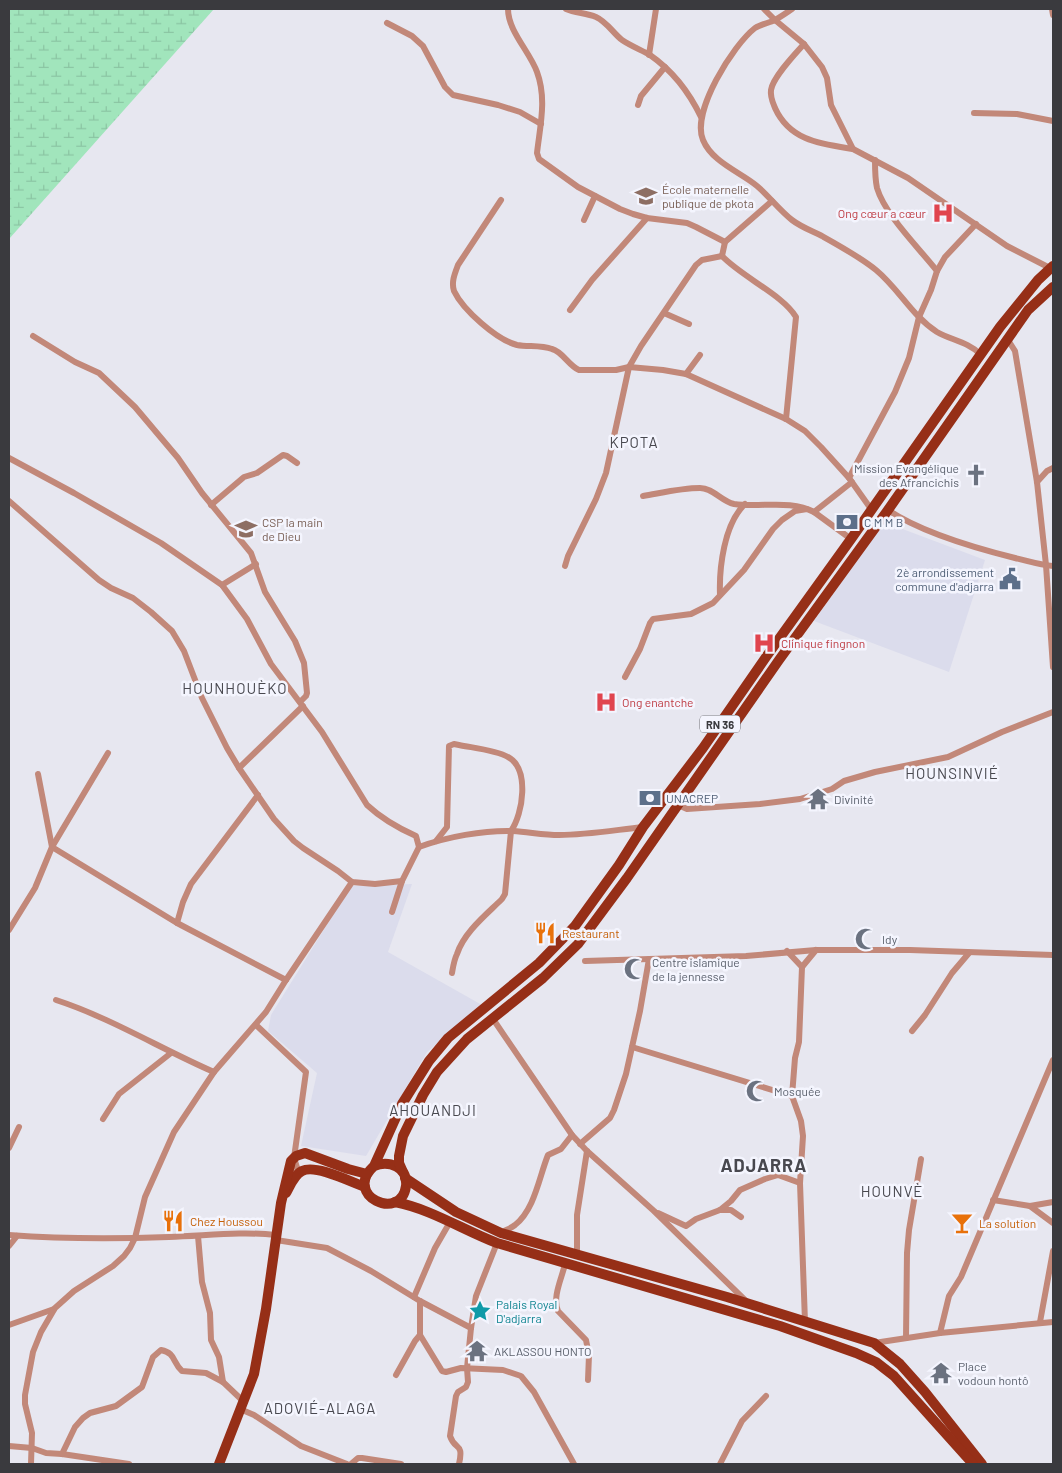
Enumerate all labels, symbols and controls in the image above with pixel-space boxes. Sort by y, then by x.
place label: École maternelle publique de pkota [662,182,754,210]
school or university icon: École maternelle publique de pkota [633,183,659,209]
hospital icon: Ong cœur a cœur [930,200,956,226]
place label: Ong cœur a cœur [838,206,927,220]
district label: KPOTA [609,433,659,451]
place label: Mission Evangélique des Afrancichis [854,461,959,489]
church icon: Mission Evangélique des Afrancichis [963,462,989,488]
bank icon: C M M B [834,509,860,535]
place label: CSP la main de Dieu [262,515,323,543]
place label: C M M B [864,515,903,529]
school or university icon: CSP la main de Dieu [233,516,259,542]
place label: 2è arrondissement commune d'adjarra [895,565,994,593]
public building icon: 2è arrondissement commune d'adjarra [997,566,1023,592]
hospital icon: Clinique fingnon [751,630,777,656]
place label: Clinique fingnon [781,636,865,650]
district label: HOUNHOUÈKO [182,679,288,697]
hospital icon: Ong enantche [593,689,619,715]
place label: Ong enantche [622,695,693,709]
road number: RN 36 [700,716,740,732]
district label: HOUNSINVIÉ [905,764,999,782]
bank icon: UNACREP [637,785,663,811]
temple icon: Divinité [805,786,831,812]
place label: UNACREP [666,791,718,805]
place label: Divinité [834,792,873,806]
restaurant icon: Restaurant [532,920,558,946]
place label: Restaurant [562,926,620,940]
mosque icon: Idy [853,926,879,952]
place label: Idy [882,932,898,946]
place label: Centre islamique de la jennesse [652,955,740,983]
mosque icon: Centre islamique de la jennesse [622,956,648,982]
mosque icon: Mosquée [744,1078,770,1104]
place label: Mosquée [774,1084,821,1098]
district label: AHOUANDJI [389,1101,477,1119]
district label: ADJARRA [721,1154,807,1176]
district label: HOUNVÈ [861,1182,923,1200]
restaurant icon: Chez Houssou [160,1208,186,1234]
bar icon: La solution [949,1210,975,1236]
place label: Chez Houssou [190,1214,263,1228]
place label: La solution [979,1216,1036,1230]
place label: Palais Royal D'adjarra [496,1297,557,1325]
place icon: Palais Royal D'adjarra [467,1298,493,1324]
temple icon: AKLASSOU HONTO [464,1338,490,1364]
place label: AKLASSOU HONTO [494,1344,592,1358]
place label: Place vodoun hontô [958,1359,1028,1387]
temple icon: Place vodoun hontô [928,1360,954,1386]
district label: ADOVIÉ-ALAGA [264,1399,376,1417]

